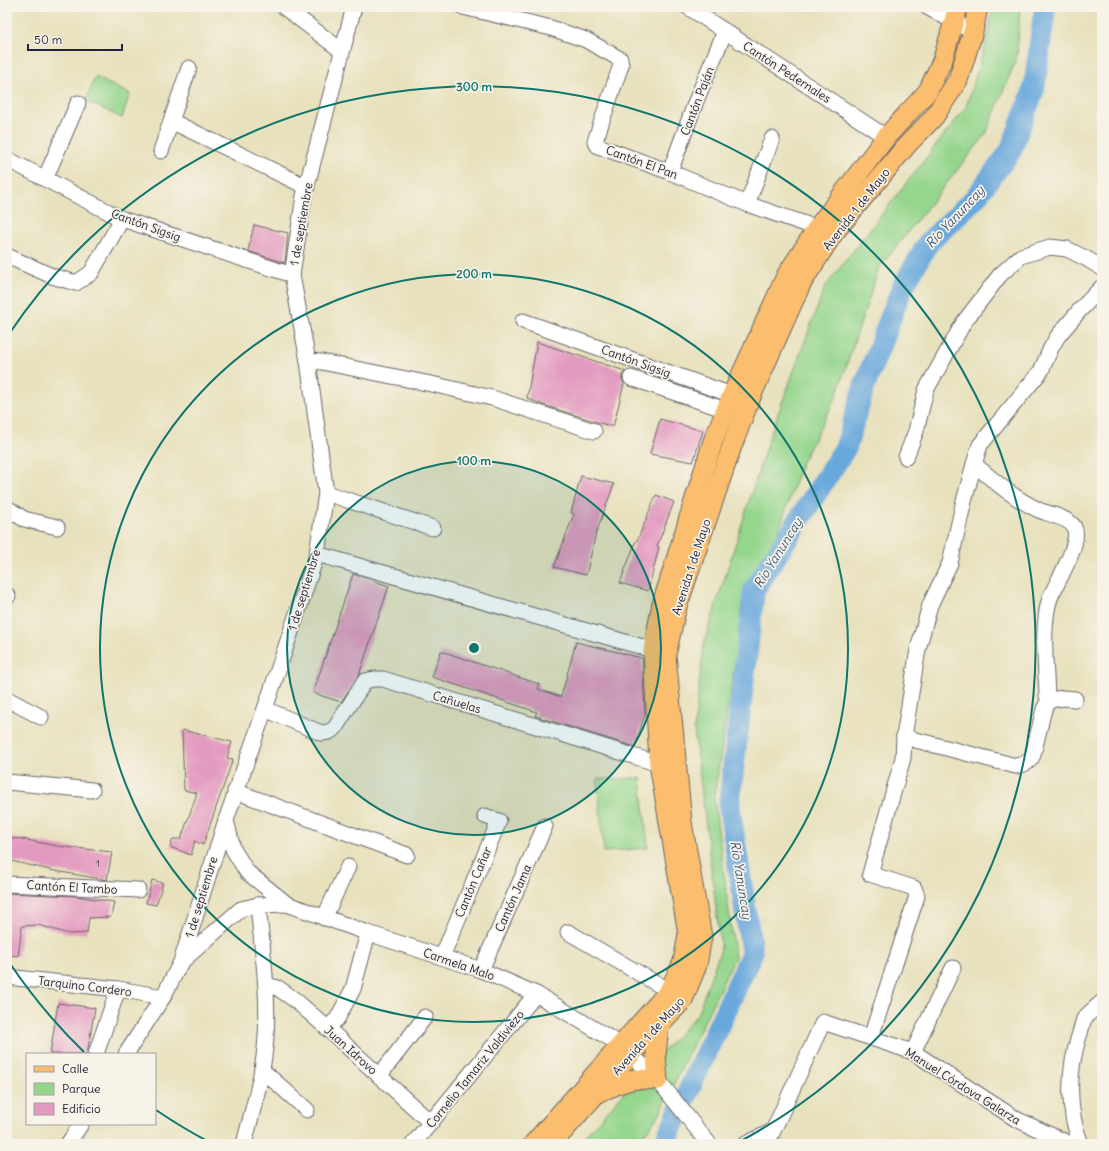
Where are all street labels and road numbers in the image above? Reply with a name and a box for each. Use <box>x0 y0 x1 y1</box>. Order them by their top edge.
street label: Cantón Pedernales <box>740 38 834 106</box>
street label: Cantón Paján <box>677 65 717 137</box>
street label: Cantón El Pan <box>604 142 680 182</box>
street label: Avenida 1 de Mayo <box>819 165 893 253</box>
street label: 1 de septiembre <box>286 181 316 267</box>
street label: Cantón Sigsig <box>109 205 183 245</box>
street label: Cantón Sigsig <box>599 341 673 381</box>
street label: Avenida 1 de Mayo <box>668 517 714 617</box>
street label: 1 de septiembre <box>285 548 323 632</box>
street label: Cañuelas <box>431 688 483 716</box>
street label: Cantón Cañar <box>451 844 495 920</box>
street label: 1 de septiembre <box>182 855 220 939</box>
street label: Cantón Jama <box>491 862 535 934</box>
street label: Cantón El Tambo <box>26 877 118 897</box>
street label: Carmela Malo <box>421 945 497 983</box>
street label: Tarquino Cordero <box>37 973 133 999</box>
street label: Avenida 1 de Mayo <box>609 994 687 1078</box>
street label: Cornelio Tamariz Valdiviezo <box>423 1007 527 1131</box>
street label: Juan Idrovo <box>322 1022 381 1078</box>
street label: Manuel Córdova Galarza <box>902 1044 1024 1128</box>

